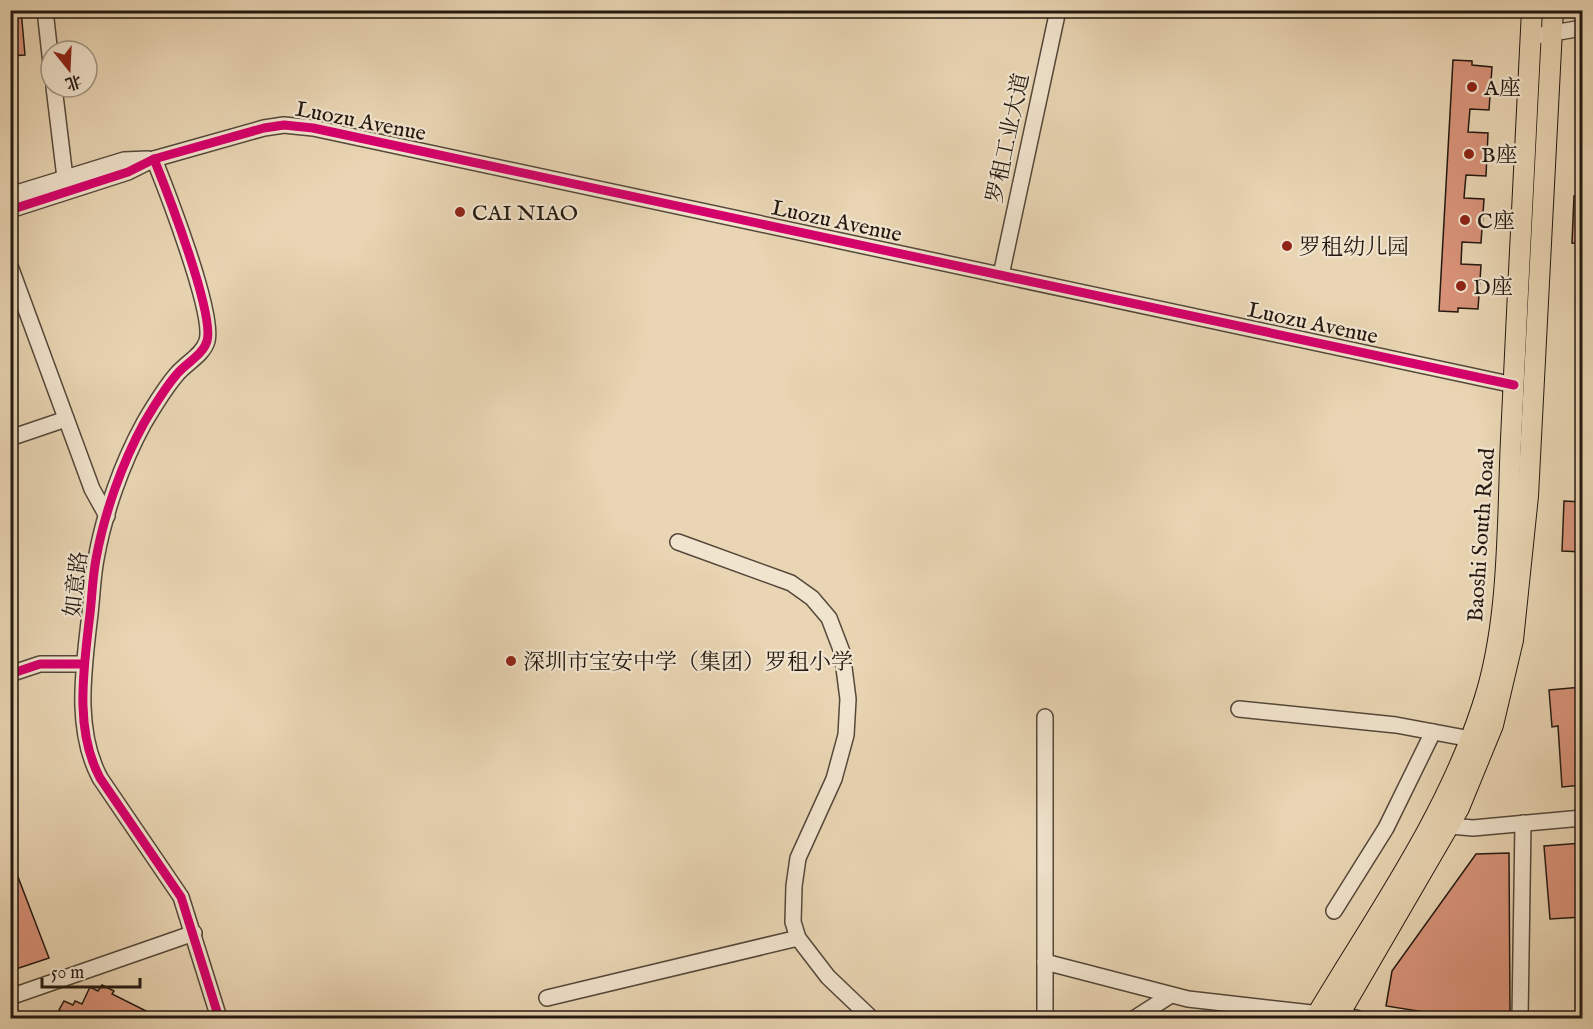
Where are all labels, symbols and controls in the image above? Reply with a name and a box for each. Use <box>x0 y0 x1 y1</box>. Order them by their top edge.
north arrow <box>39 39 99 99</box>
text: 北 <box>62 69 84 93</box>
street label: 罗租工业大道 <box>982 71 1036 206</box>
place label: A座 <box>1483 75 1521 103</box>
marker: A座 <box>1465 80 1479 94</box>
street label: Luozu Avenue <box>293 96 428 148</box>
place label: B座 <box>1481 142 1518 170</box>
marker: B座 <box>1462 147 1476 161</box>
street label: Luozu Avenue <box>769 194 904 249</box>
place label: CAI NIAO <box>472 200 578 228</box>
marker: CAI NIAO <box>453 205 467 219</box>
place label: C座 <box>1477 208 1515 236</box>
marker: C座 <box>1458 213 1472 227</box>
place label: 罗租幼儿园 <box>1299 234 1409 262</box>
marker: 罗租幼儿园 <box>1280 239 1294 253</box>
place label: D座 <box>1473 274 1513 302</box>
marker: D座 <box>1454 279 1468 293</box>
street label: Luozu Avenue <box>1245 296 1380 351</box>
street label: Baoshi South Road <box>1462 447 1502 623</box>
street label: 如意路 <box>59 550 95 619</box>
place label: 深圳市宝安中学（集团）罗租小学 <box>523 649 853 677</box>
marker: 深圳市宝安中学（集团）罗租小学 <box>504 654 518 668</box>
scale bar <box>42 951 140 989</box>
text: 50 m <box>51 962 84 985</box>

